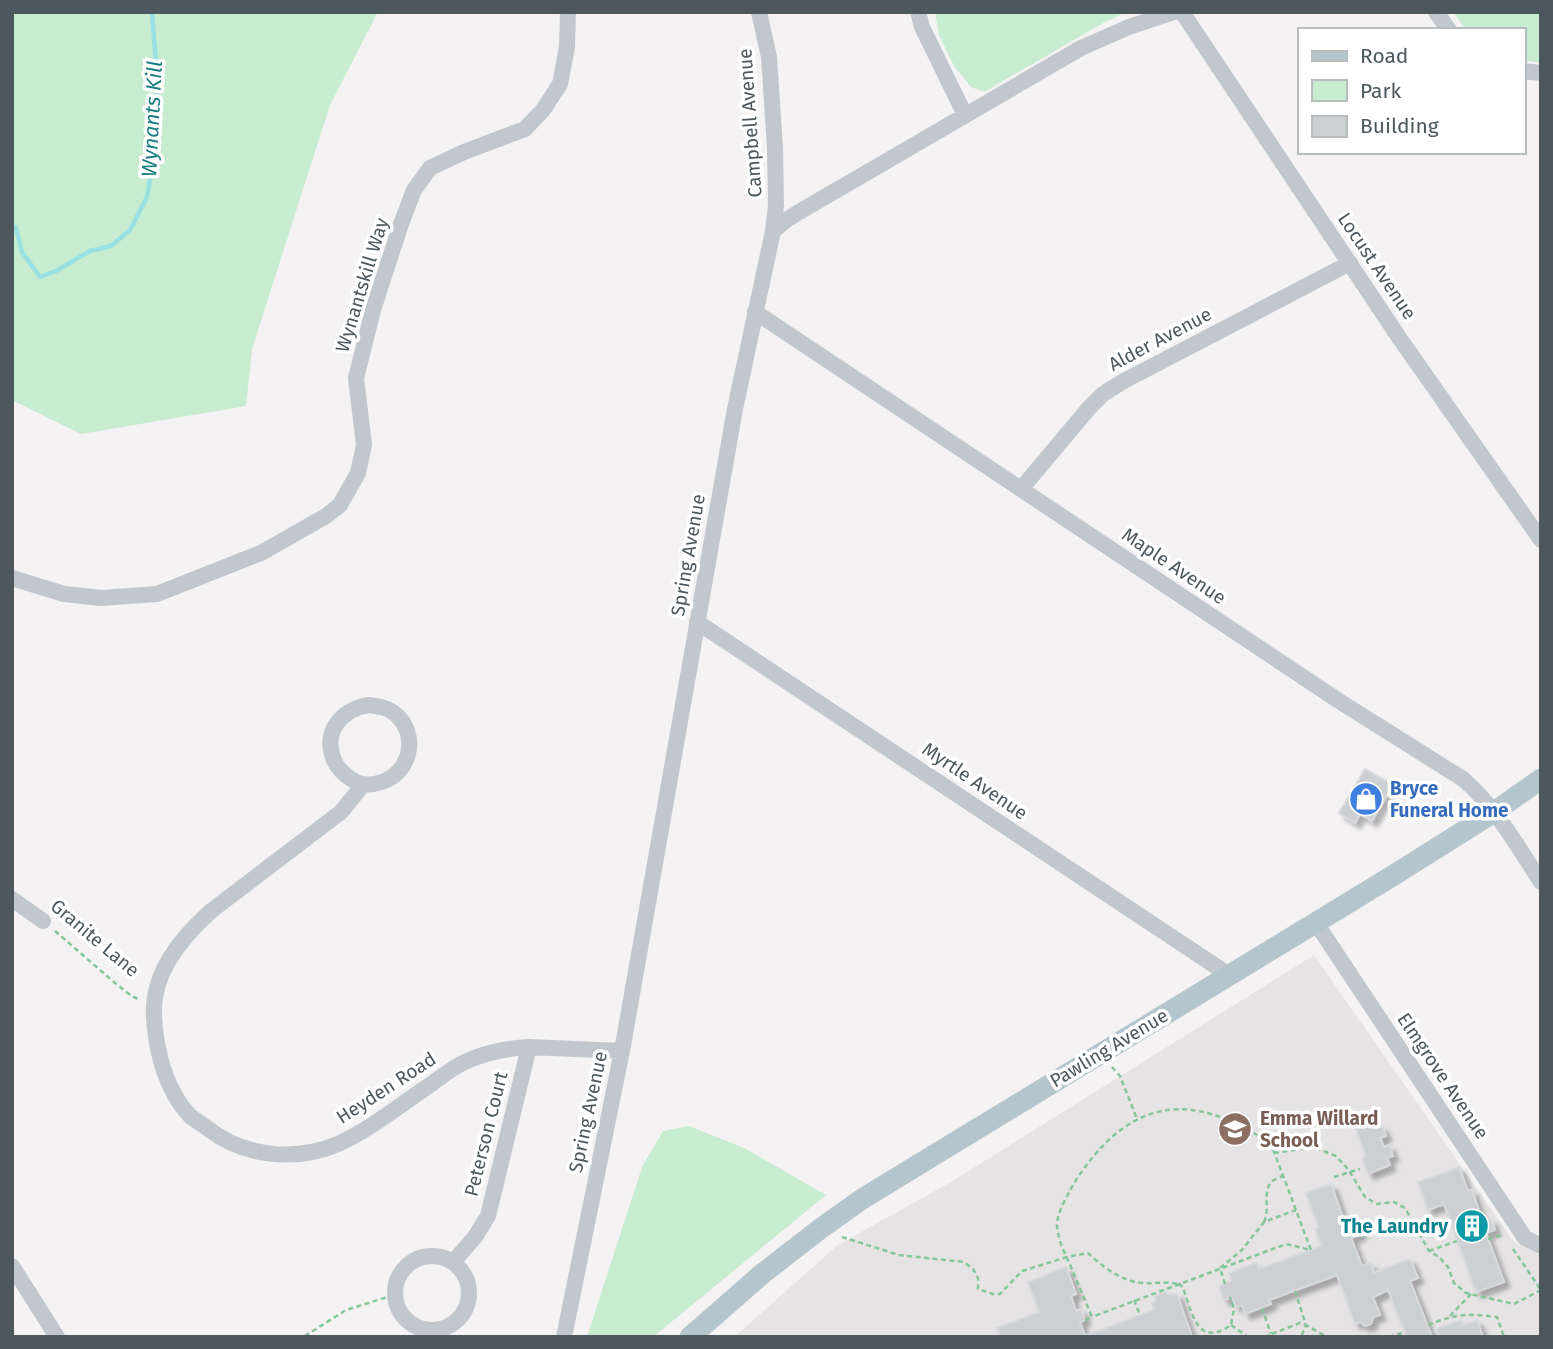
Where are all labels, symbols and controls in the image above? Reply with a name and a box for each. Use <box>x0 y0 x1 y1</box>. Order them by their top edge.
legend <box>1298 28 1525 154</box>
text: Road <box>1360 43 1408 69</box>
street label: Campbell Avenue <box>733 48 767 198</box>
water label: Wynants Kill <box>136 60 168 178</box>
text: Park <box>1360 78 1402 104</box>
text: Building <box>1360 113 1439 139</box>
street label: Locust Avenue <box>1333 208 1421 324</box>
street label: Wynantskill Way <box>331 214 394 355</box>
street label: Alder Avenue <box>1104 302 1216 376</box>
street label: Spring Avenue <box>666 492 710 618</box>
street label: Maple Avenue <box>1118 523 1230 609</box>
street label: Myrtle Avenue <box>918 737 1032 825</box>
place label: Bryce Funeral Home <box>1390 777 1509 822</box>
shop icon: Bryce Funeral Home <box>1347 780 1385 818</box>
street label: Granite Lane <box>46 894 144 982</box>
street label: Pawling Avenue <box>1046 1004 1172 1092</box>
street label: Elmgrove Avenue <box>1392 1009 1494 1143</box>
street label: Heyden Road <box>332 1047 440 1129</box>
street label: Spring Avenue <box>564 1049 612 1175</box>
street label: Peterson Court <box>459 1069 513 1199</box>
place label: Emma Willard School <box>1260 1107 1378 1152</box>
school or university icon: Emma Willard School <box>1216 1110 1254 1148</box>
building icon: The Laundry <box>1453 1207 1491 1245</box>
place label: The Laundry <box>1341 1215 1448 1238</box>

